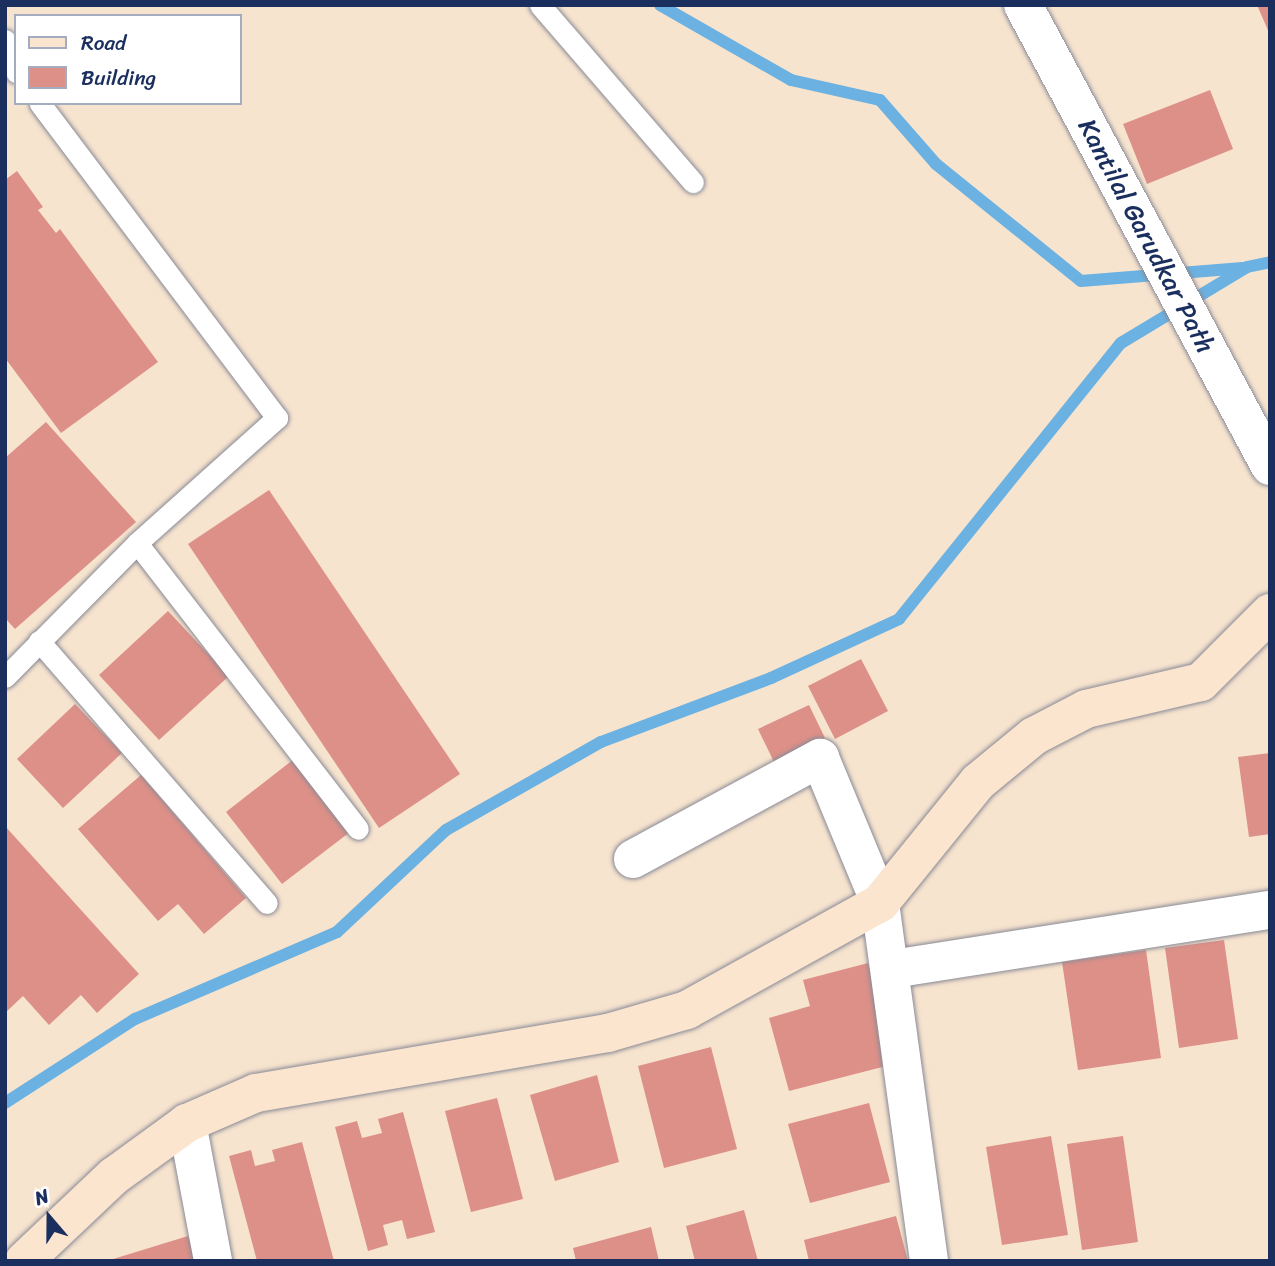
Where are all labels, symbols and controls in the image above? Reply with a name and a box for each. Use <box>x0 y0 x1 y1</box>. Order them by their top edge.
legend <box>14 14 242 105</box>
text: Road <box>81 24 126 62</box>
text: Building <box>81 59 156 97</box>
street label: Kantilal Garudkar Path <box>1071 113 1221 359</box>
text: N <box>30 1179 53 1215</box>
north arrow <box>14 1182 84 1252</box>

